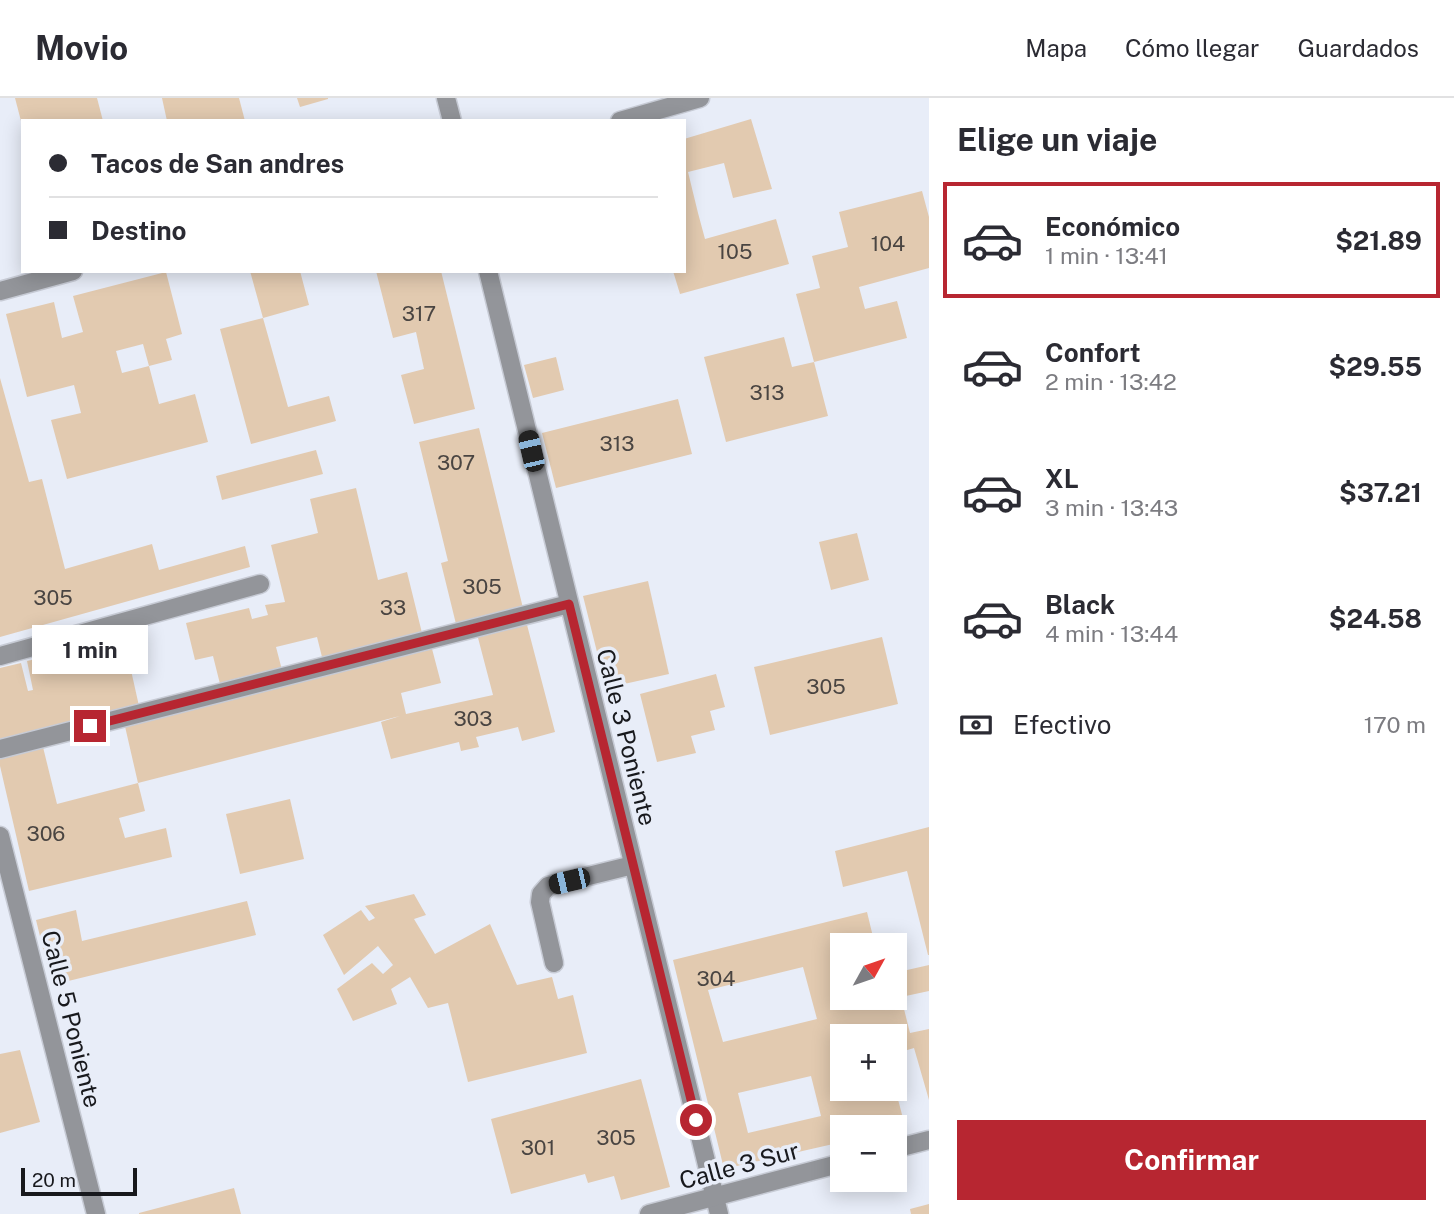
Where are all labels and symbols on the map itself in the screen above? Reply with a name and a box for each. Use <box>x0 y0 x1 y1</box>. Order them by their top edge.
house number: 104 <box>871 231 905 256</box>
house number: 105 <box>718 239 752 264</box>
house number: 317 <box>402 301 436 326</box>
house number: 313 <box>749 380 785 405</box>
car <box>517 428 546 474</box>
house number: 313 <box>599 431 635 456</box>
house number: 307 <box>437 450 475 475</box>
house number: 305 <box>462 574 502 599</box>
house number: 305 <box>33 585 73 610</box>
house number: 33 <box>380 595 406 620</box>
callout: 1 min <box>32 624 148 674</box>
street label: Calle 3 Poniente <box>591 646 663 828</box>
house number: 305 <box>806 674 846 699</box>
house number: 303 <box>453 706 493 731</box>
route end <box>74 710 106 742</box>
house number: 306 <box>27 821 65 846</box>
car <box>547 866 592 896</box>
street label: Calle 5 Poniente <box>36 927 108 1111</box>
north arrow <box>830 933 906 1010</box>
house number: 304 <box>696 966 736 991</box>
route start <box>680 1104 712 1136</box>
house number: 305 <box>596 1125 636 1150</box>
house number: 301 <box>521 1135 555 1160</box>
street label: Calle 3 Sur <box>676 1136 802 1194</box>
scale bar <box>21 1165 136 1197</box>

